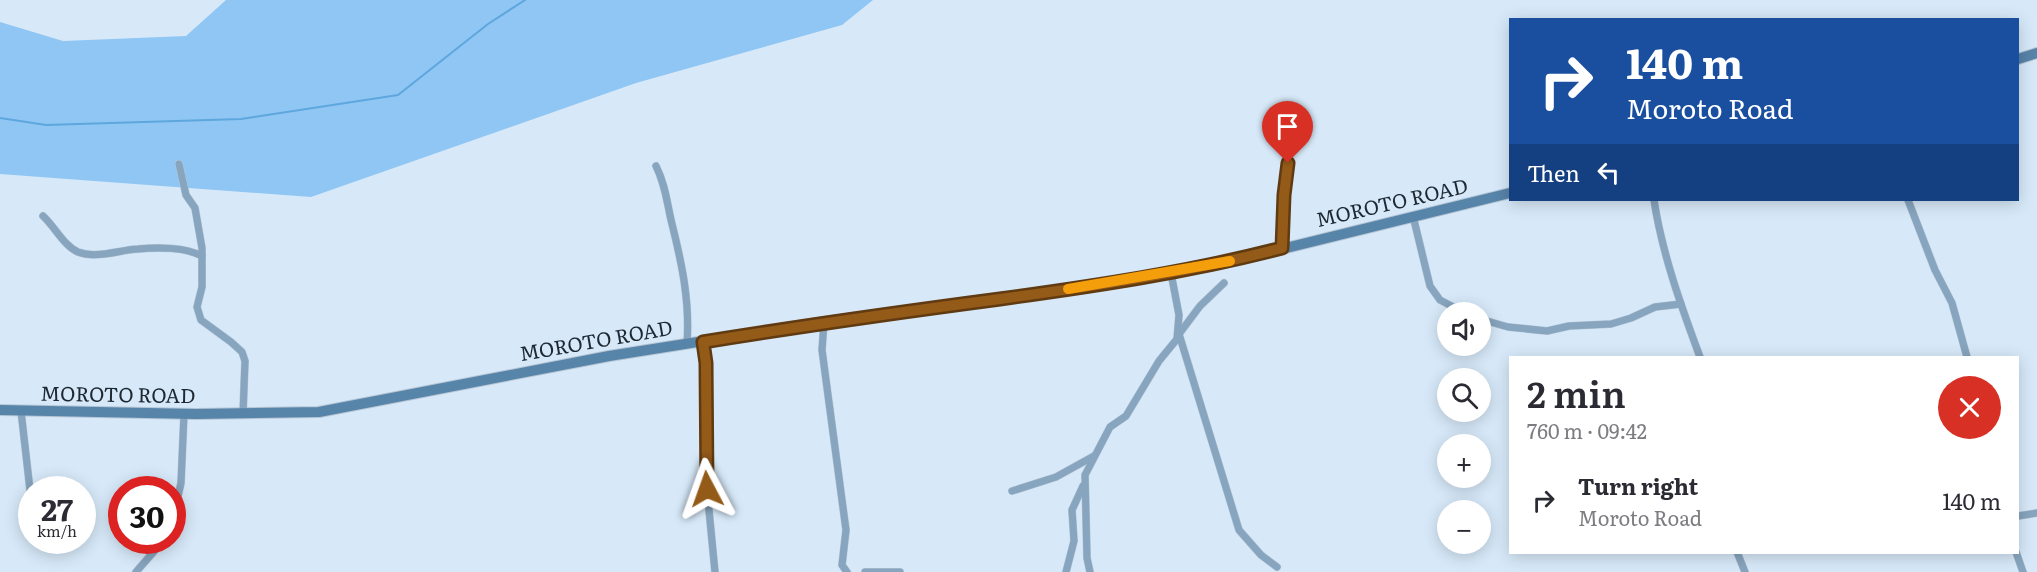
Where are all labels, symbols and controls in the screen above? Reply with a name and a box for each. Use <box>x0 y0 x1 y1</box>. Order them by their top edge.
text: 140 m <box>1626 30 1743 92</box>
icon: right <box>1527 42 1605 120</box>
text: Moroto Road <box>1626 87 1794 127</box>
pin <box>1262 101 1313 163</box>
icon: arrive <box>1271 110 1304 143</box>
text: Then <box>1527 156 1580 189</box>
icon: left <box>1592 156 1625 189</box>
street label: MOROTO ROAD <box>1313 169 1470 233</box>
map controls <box>1437 302 1491 554</box>
button: sound <box>1437 302 1491 356</box>
street label: MOROTO ROAD <box>517 311 675 367</box>
text: 2 min <box>1527 366 1626 419</box>
button: search <box>1437 368 1491 422</box>
button: close <box>1938 376 2001 439</box>
street label: MOROTO ROAD <box>40 377 196 409</box>
text: 760 m · 09:42 <box>1527 415 1647 445</box>
button: + <box>1437 434 1491 488</box>
position arrow <box>675 457 739 521</box>
text: Turn right <box>1578 469 1698 502</box>
speed limit sign: 30 <box>108 476 186 554</box>
icon: right <box>1527 484 1560 517</box>
text: 140 m <box>1942 484 2001 517</box>
text: 27 <box>41 486 73 530</box>
button: − <box>1437 500 1491 554</box>
text: Moroto Road <box>1578 502 1702 532</box>
text: km/h <box>37 519 77 542</box>

